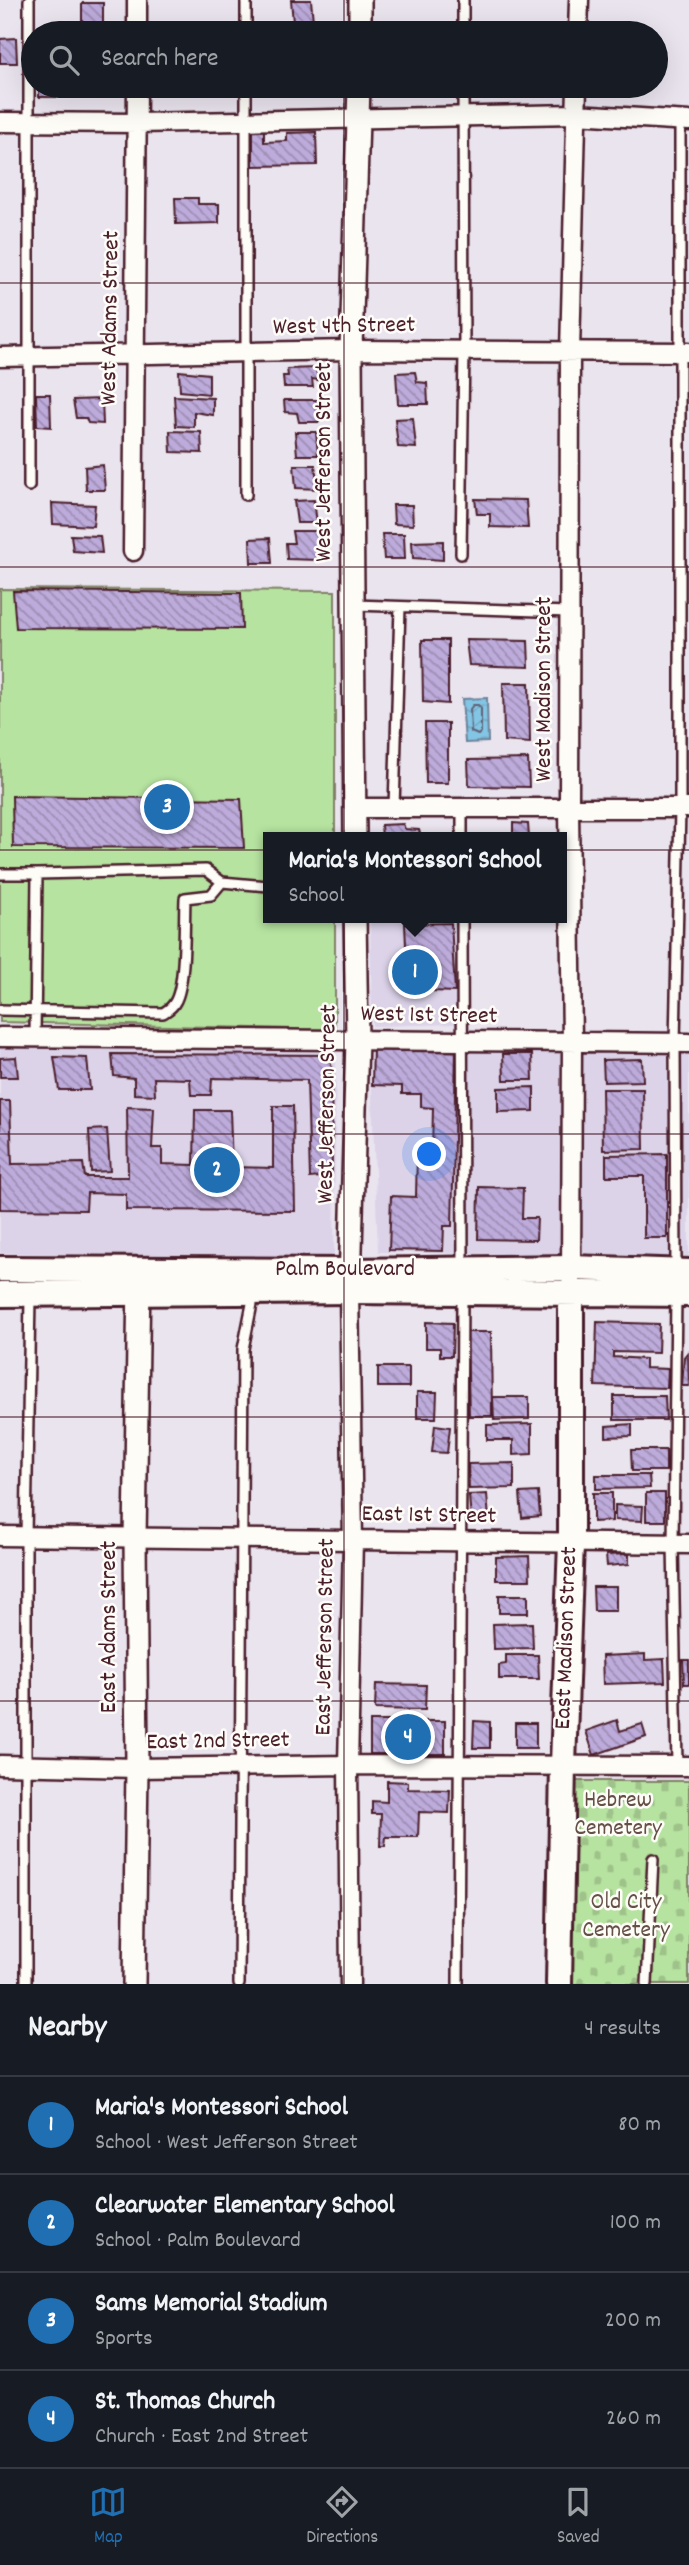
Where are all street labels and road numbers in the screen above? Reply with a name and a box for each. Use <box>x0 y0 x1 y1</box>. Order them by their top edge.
street label: West Adams Street <box>92 230 130 406</box>
street label: West 4th Street <box>273 309 416 345</box>
street label: West Jefferson Street <box>308 362 342 562</box>
street label: West Madison Street <box>528 596 562 782</box>
street label: West 1st Street <box>360 998 498 1034</box>
street label: West Jefferson Street <box>309 1004 347 1204</box>
street label: Palm Boulevard <box>275 1253 415 1287</box>
street label: East 1st Street <box>361 1498 497 1534</box>
street label: East Jefferson Street <box>307 1538 345 1736</box>
street label: East Adams Street <box>93 1541 127 1713</box>
street label: East Madison Street <box>547 1546 587 1730</box>
street label: East 2nd Street <box>146 1724 290 1760</box>

